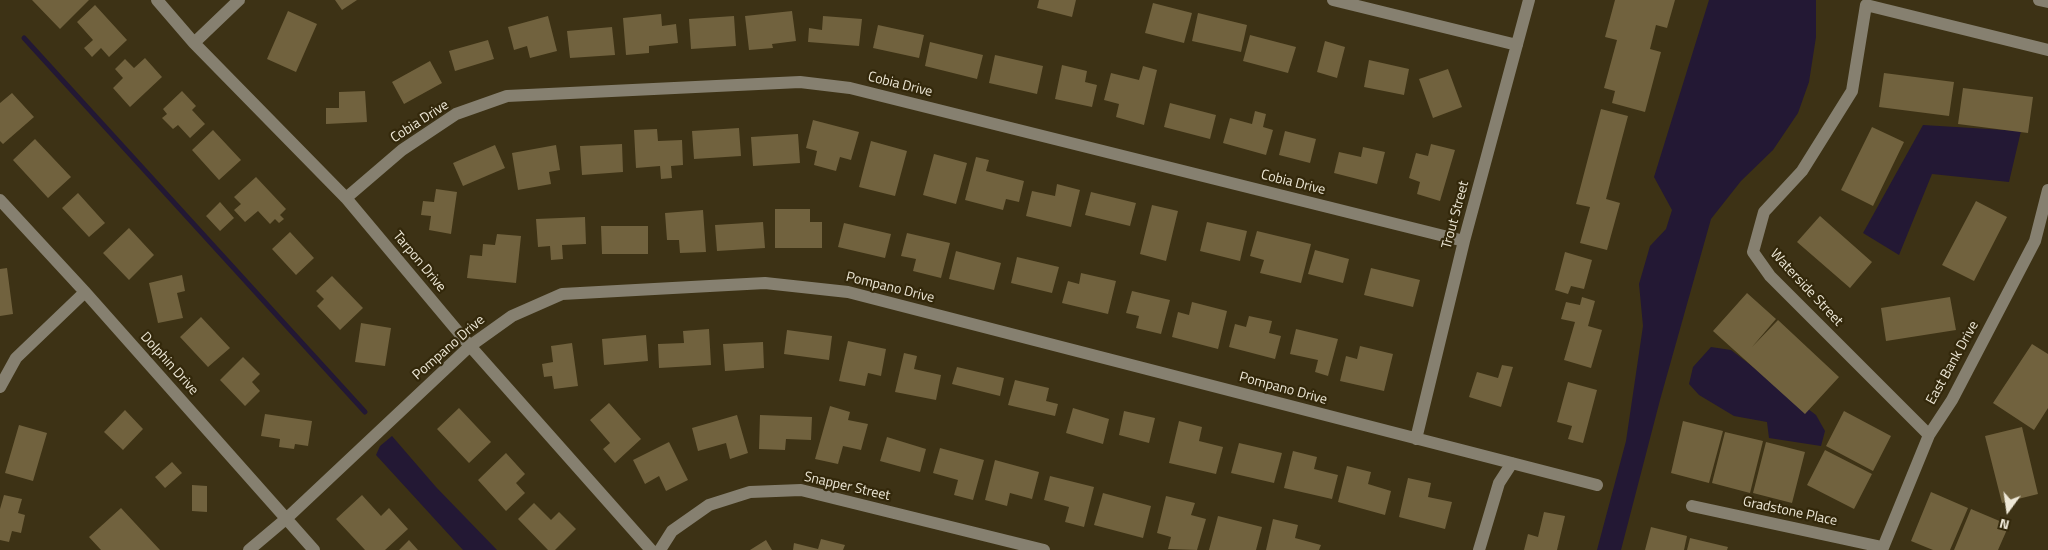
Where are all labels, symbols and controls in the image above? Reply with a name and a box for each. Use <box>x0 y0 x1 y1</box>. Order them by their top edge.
street label: Cobia Drive <box>866 69 934 101</box>
street label: Cobia Drive <box>388 97 452 147</box>
street label: Cobia Drive <box>1259 167 1327 199</box>
street label: Trout Street <box>1439 179 1473 251</box>
street label: Tarpon Drive <box>389 228 449 296</box>
street label: Waterside Street <box>1766 246 1846 330</box>
street label: Pompano Drive <box>844 269 936 307</box>
street label: Pompano Drive <box>409 312 489 384</box>
street label: East Bank Drive <box>1923 318 1983 408</box>
street label: Dolphin Drive <box>136 329 202 399</box>
street label: Pompano Drive <box>1237 369 1329 409</box>
street label: Snapper Street <box>802 469 892 505</box>
north arrow <box>1983 485 2033 535</box>
street label: Gradstone Place <box>1741 494 1839 530</box>
text: N <box>1997 514 2012 536</box>

